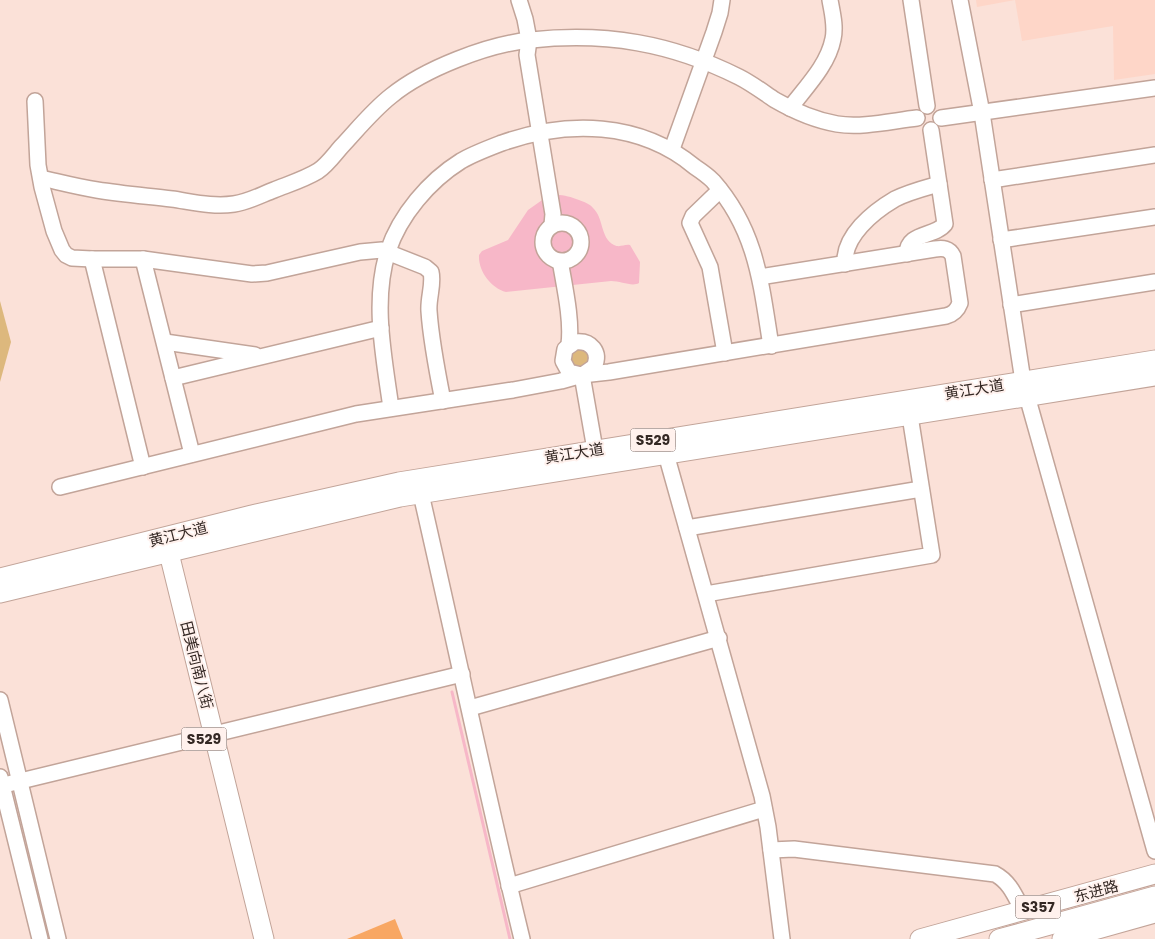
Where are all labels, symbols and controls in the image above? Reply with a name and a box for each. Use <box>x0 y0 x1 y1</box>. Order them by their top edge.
street label: 黄江大道 <box>943 374 1005 404</box>
road number: S529 <box>630 428 676 452</box>
street label: 黄江大道 <box>543 438 605 468</box>
street label: 黄江大道 <box>146 517 210 551</box>
street label: 田美向南八街 <box>176 619 218 711</box>
road number: S529 <box>182 728 226 751</box>
street label: 东进路 <box>1072 875 1120 907</box>
road number: S357 <box>1016 896 1060 919</box>

